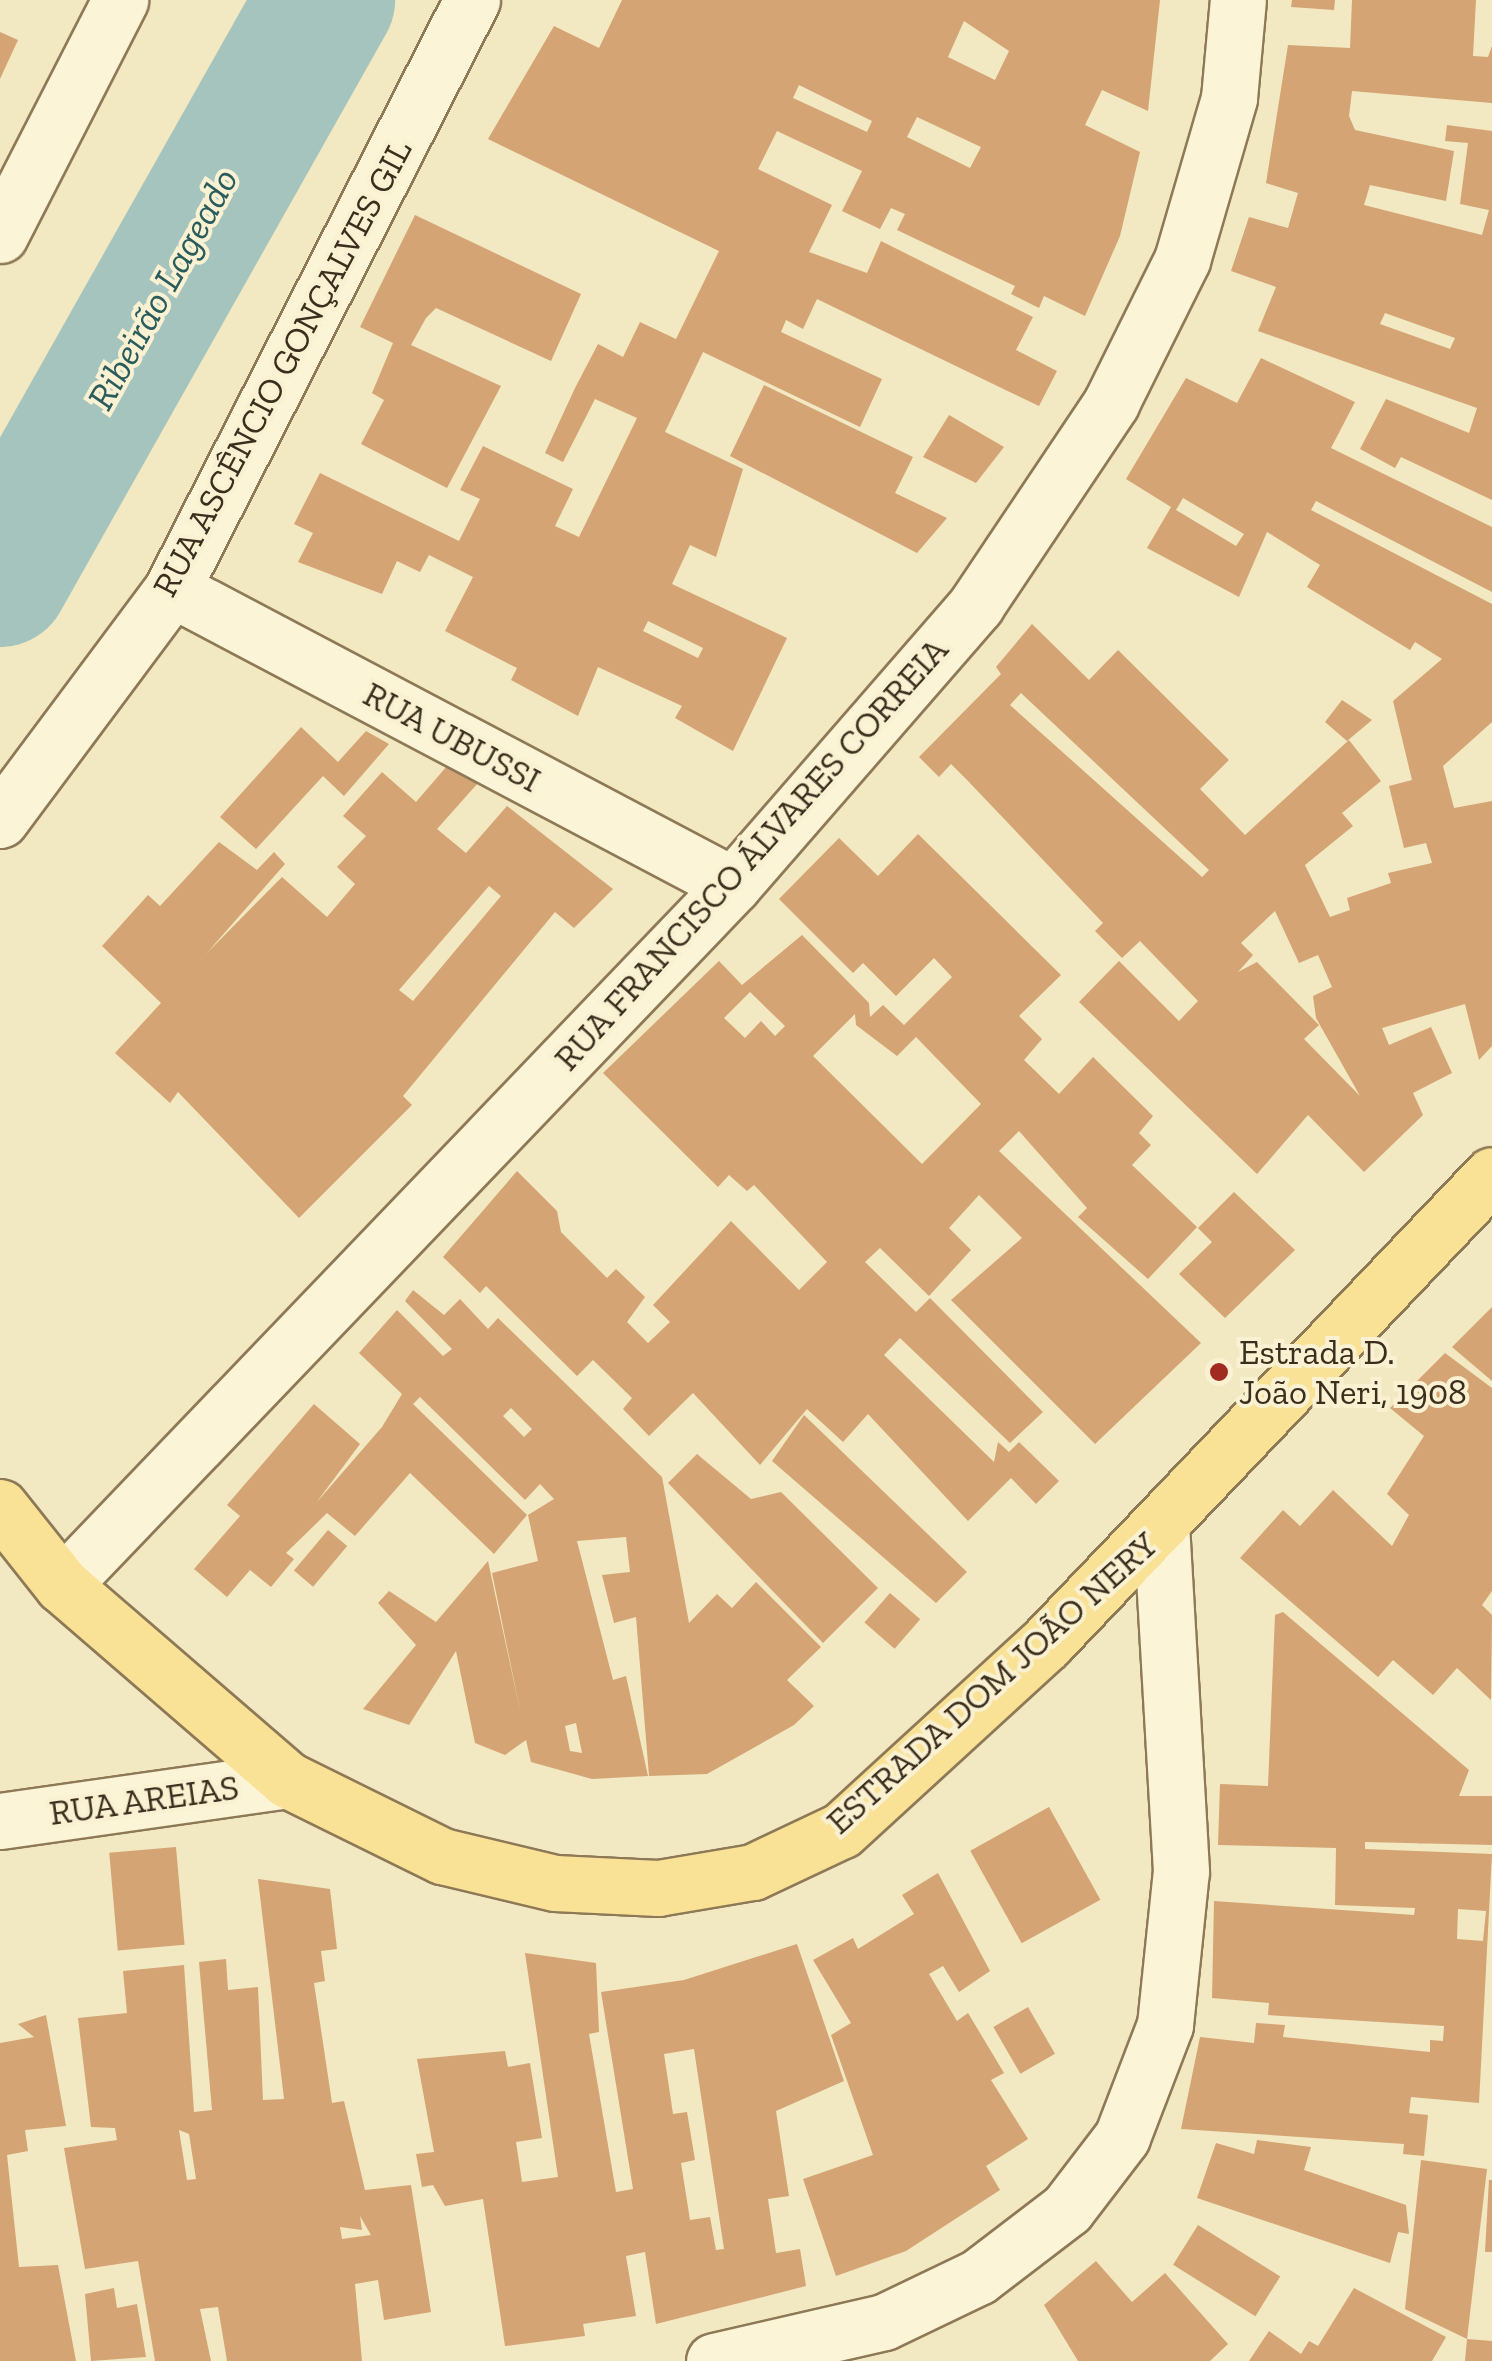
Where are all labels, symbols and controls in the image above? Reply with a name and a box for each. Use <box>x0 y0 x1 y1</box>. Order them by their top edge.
street label: RUA ASCÊNCIO GONÇALVES GIL <box>143 132 421 604</box>
water label: Ribeirão Lageado <box>78 160 248 418</box>
street label: RUA FRANCISCO ÁLVARES CORREIA <box>545 628 957 1080</box>
street label: RUA UBUSSI <box>356 673 548 801</box>
place label: Estrada D. João Neri, 1908 <box>1239 1331 1467 1413</box>
marker: Estrada D. João Neri, 1908 <box>1208 1361 1230 1383</box>
street label: ESTRADA DOM JOÃO NERY <box>817 1523 1167 1843</box>
street label: RUA AREIAS <box>46 1766 242 1834</box>

